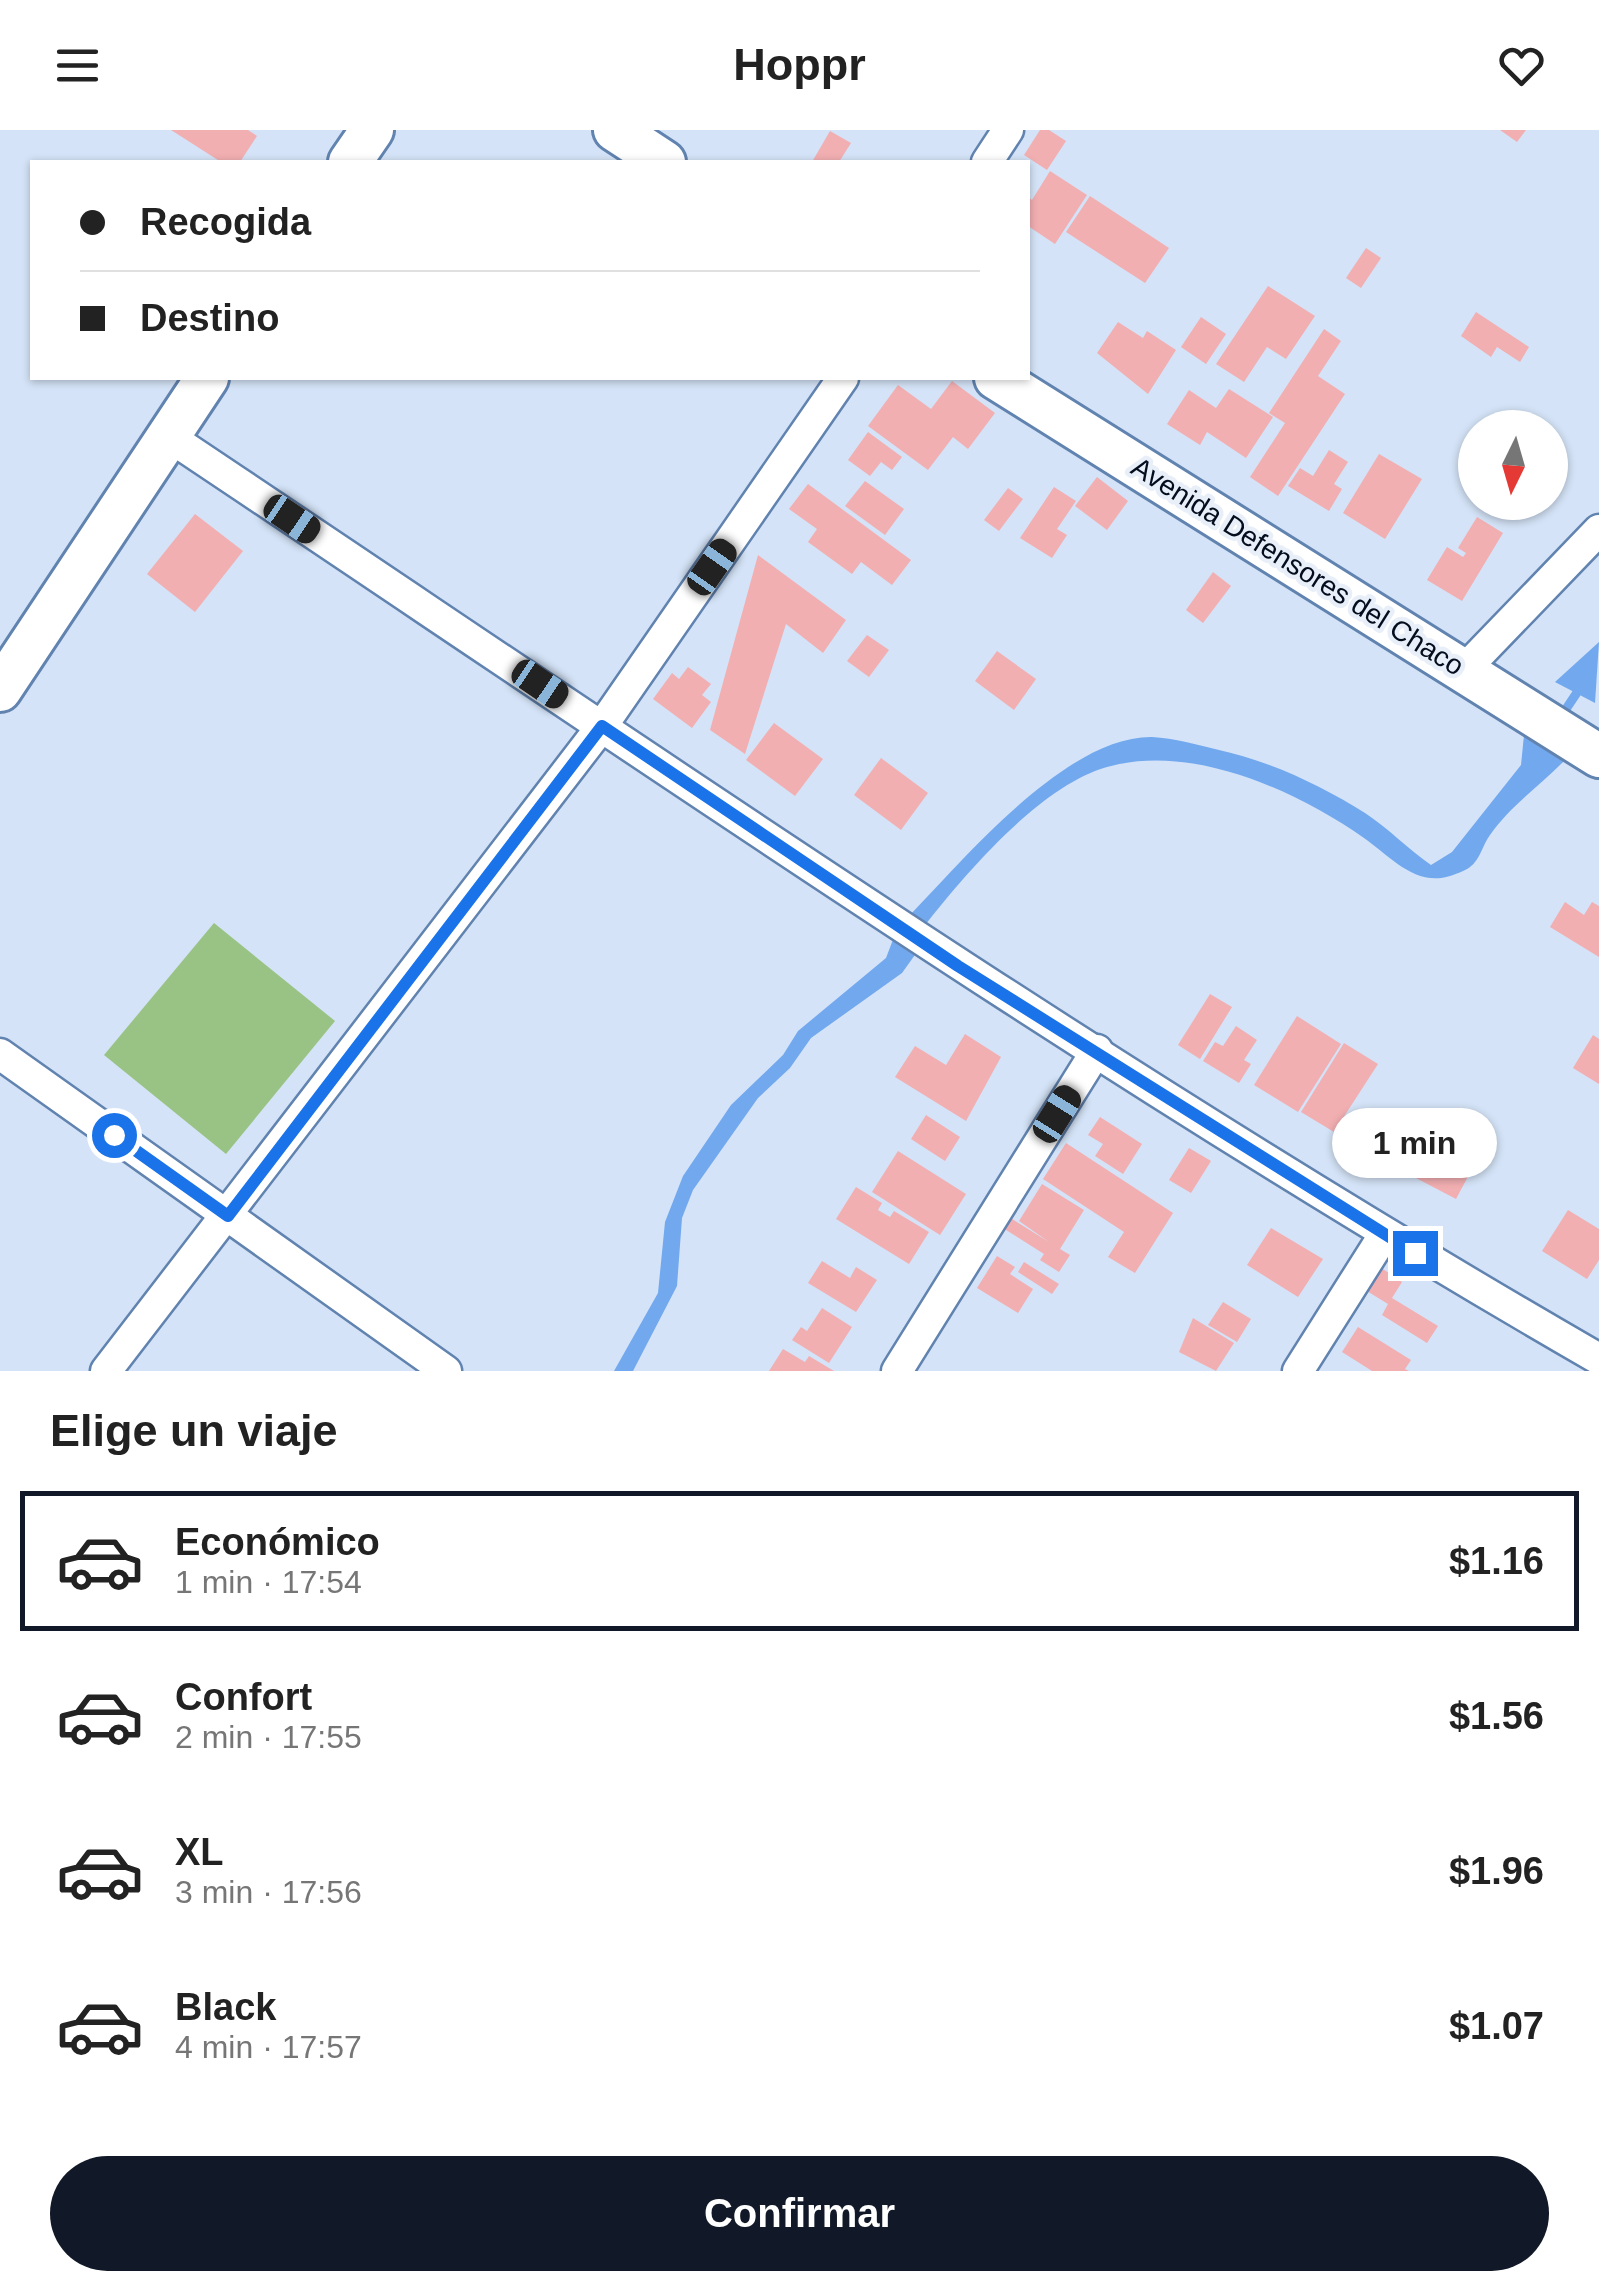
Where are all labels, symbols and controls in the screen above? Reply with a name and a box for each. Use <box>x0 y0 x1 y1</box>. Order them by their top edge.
icon: menu <box>50 38 105 93</box>
icon: heart <box>1494 38 1549 93</box>
text: Hoppr <box>733 39 866 90</box>
text: Recogida <box>140 201 311 243</box>
text: Destino <box>140 297 279 339</box>
north arrow <box>1458 410 1568 520</box>
map controls <box>1458 410 1568 520</box>
street label: Avenida Defensores del Chaco <box>1126 451 1469 682</box>
car <box>259 490 325 548</box>
car <box>683 534 741 600</box>
car <box>507 655 573 713</box>
car <box>1028 1081 1086 1147</box>
callout: 1 min <box>1332 1108 1498 1178</box>
route start <box>92 1113 137 1158</box>
text: 1 min <box>1373 1125 1456 1161</box>
route end <box>1393 1231 1438 1276</box>
text: Elige un viaje <box>50 1405 338 1456</box>
icon: car <box>55 1516 145 1606</box>
text: Económico <box>175 1521 380 1563</box>
text: $1.16 <box>1449 1540 1544 1582</box>
text: 1 min · 17:54 <box>175 1564 362 1600</box>
icon: car <box>55 1671 145 1761</box>
text: Confort <box>175 1676 312 1718</box>
text: $1.56 <box>1449 1695 1544 1737</box>
text: 2 min · 17:55 <box>175 1719 362 1755</box>
icon: car <box>55 1826 145 1916</box>
text: XL <box>175 1831 224 1873</box>
text: $1.96 <box>1449 1850 1544 1892</box>
text: 3 min · 17:56 <box>175 1874 362 1910</box>
icon: car <box>55 1981 145 2071</box>
text: Black <box>175 1986 276 2028</box>
text: $1.07 <box>1449 2005 1544 2047</box>
text: 4 min · 17:57 <box>175 2029 362 2065</box>
button: Confirmar <box>50 2156 1549 2271</box>

